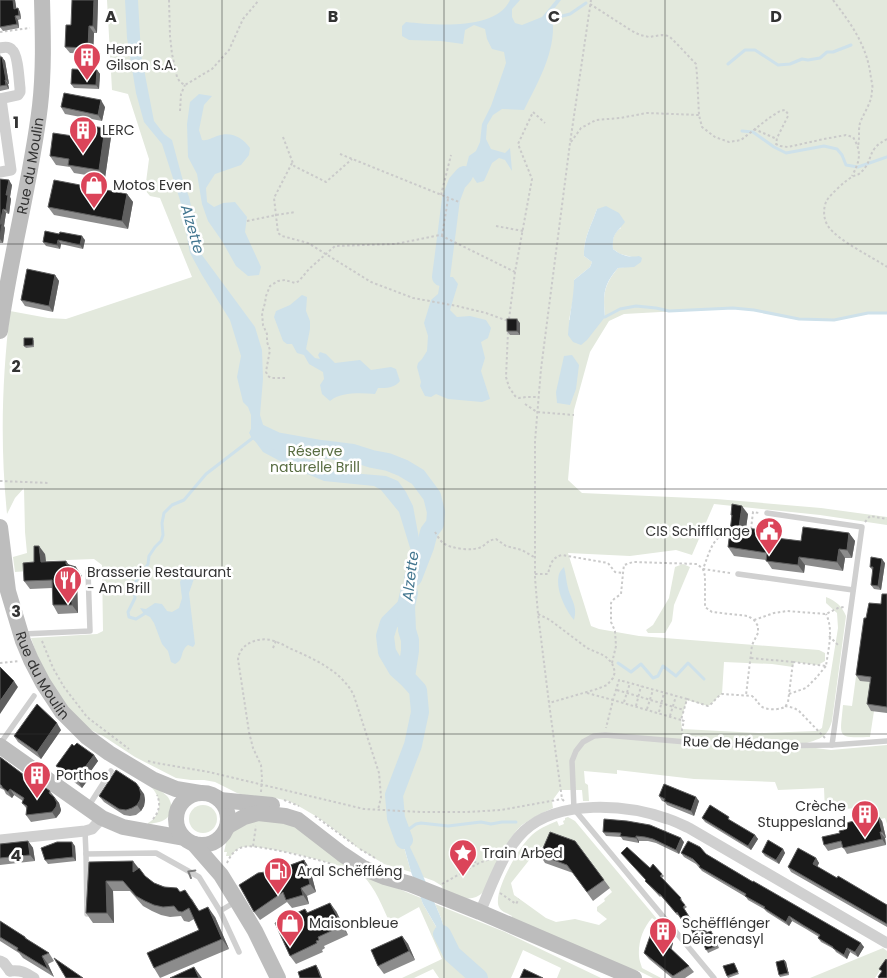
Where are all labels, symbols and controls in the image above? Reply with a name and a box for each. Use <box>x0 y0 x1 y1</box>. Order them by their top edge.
text: A <box>105 5 117 28</box>
text: B <box>328 5 338 28</box>
text: C <box>548 5 560 28</box>
text: D <box>770 5 782 28</box>
place label: Henri Gilson S.A. <box>106 39 176 75</box>
building icon: Henri Gilson S.A. <box>72 42 102 81</box>
text: 1 <box>13 111 19 134</box>
building icon: LERC <box>68 115 98 154</box>
street label: Rue du Moulin <box>12 116 48 216</box>
place label: LERC <box>102 120 135 140</box>
shop icon: Motos Even <box>79 170 109 209</box>
place label: Motos Even <box>113 175 192 195</box>
water label: Alzette <box>176 201 210 256</box>
text: 2 <box>11 355 21 378</box>
park label: Réserve naturelle Brill <box>270 441 360 477</box>
public building icon: CIS Schifflange <box>754 516 784 555</box>
place label: CIS Schifflange <box>645 521 750 541</box>
water label: Alzette <box>396 550 423 603</box>
place label: Brasserie Restaurant - Am Brill <box>87 562 231 598</box>
restaurant icon: Brasserie Restaurant - Am Brill <box>53 565 83 604</box>
text: 3 <box>11 600 21 623</box>
street label: Rue du Moulin <box>11 629 74 724</box>
street label: Rue de Hédange <box>683 731 800 755</box>
building icon: Porthos <box>22 760 52 799</box>
place label: Porthos <box>56 765 109 785</box>
place label: Crèche Stuppesland <box>757 796 846 832</box>
building icon: Crèche Stuppesland <box>850 799 880 838</box>
place icon: Train Arbed <box>448 838 478 877</box>
place label: Train Arbed <box>482 843 563 863</box>
text: 4 <box>11 844 22 867</box>
fuel station icon: Aral Schëffléng <box>263 856 293 895</box>
place label: Aral Schëffléng <box>297 861 402 881</box>
one-way arrow <box>188 869 197 879</box>
shop icon: Maisonbleue <box>275 908 305 947</box>
place label: Maisonbleue <box>309 913 399 933</box>
place label: Schëfflénger Déierenasyl <box>682 913 770 949</box>
building icon: Schëfflénger Déierenasyl <box>648 916 678 955</box>

